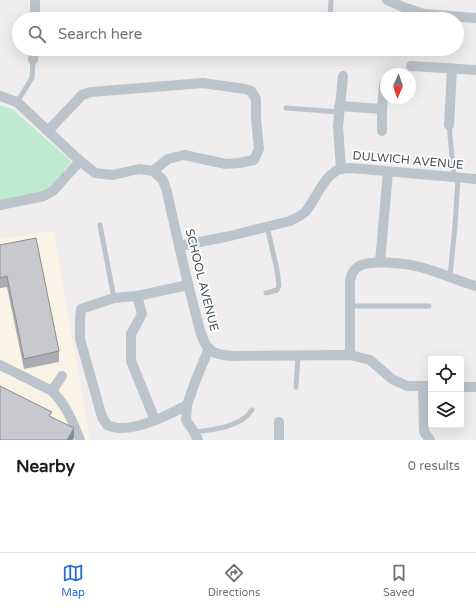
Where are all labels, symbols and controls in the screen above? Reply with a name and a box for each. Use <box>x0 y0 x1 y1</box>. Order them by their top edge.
search box <box>12 12 464 56</box>
icon: search <box>26 23 48 45</box>
text: Search here <box>58 25 142 43</box>
north arrow <box>380 68 416 104</box>
street label: DULWICH AVENUE <box>352 148 464 172</box>
street label: SCHOOL AVENUE <box>182 227 222 333</box>
map controls <box>428 356 464 428</box>
button: locate <box>428 356 464 392</box>
button: layers <box>428 392 464 428</box>
text: Nearby <box>16 456 75 477</box>
text: 0 results <box>408 458 460 474</box>
tab: Map <box>61 562 85 599</box>
tab: Directions <box>208 562 260 599</box>
tab: Saved <box>383 562 415 599</box>

